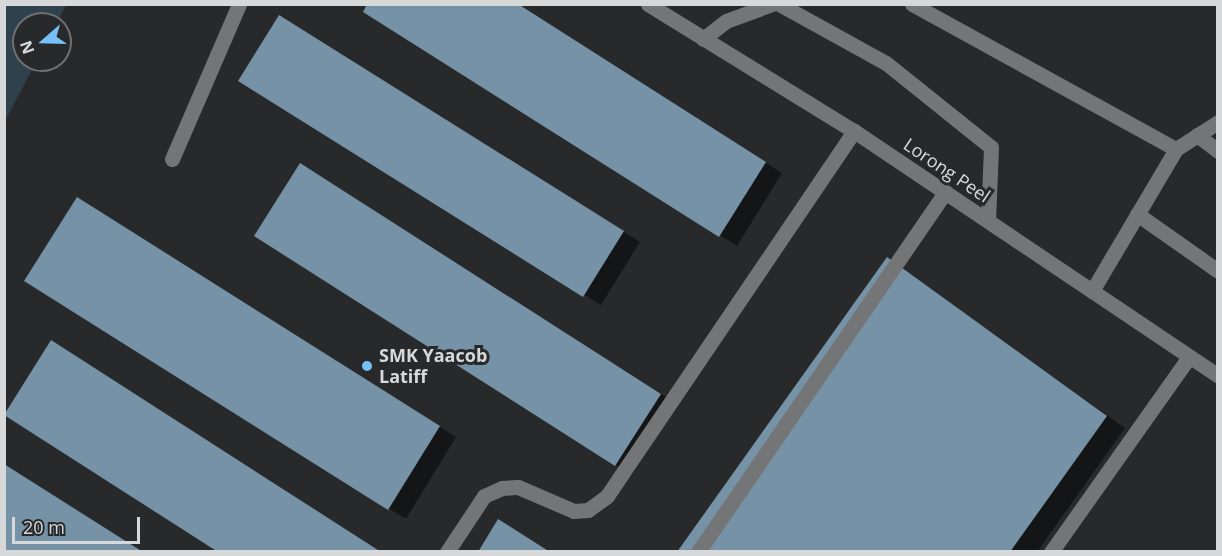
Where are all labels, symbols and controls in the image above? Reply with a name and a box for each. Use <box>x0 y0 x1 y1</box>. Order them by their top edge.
north arrow <box>12 12 72 72</box>
text: N <box>14 38 40 57</box>
street label: Lorong Peel <box>900 133 994 207</box>
place label: SMK Yaacob Latiff <box>379 345 487 388</box>
marker: SMK Yaacob Latiff <box>360 359 374 373</box>
scale bar <box>15 505 142 543</box>
text: 20 m <box>23 515 65 539</box>

